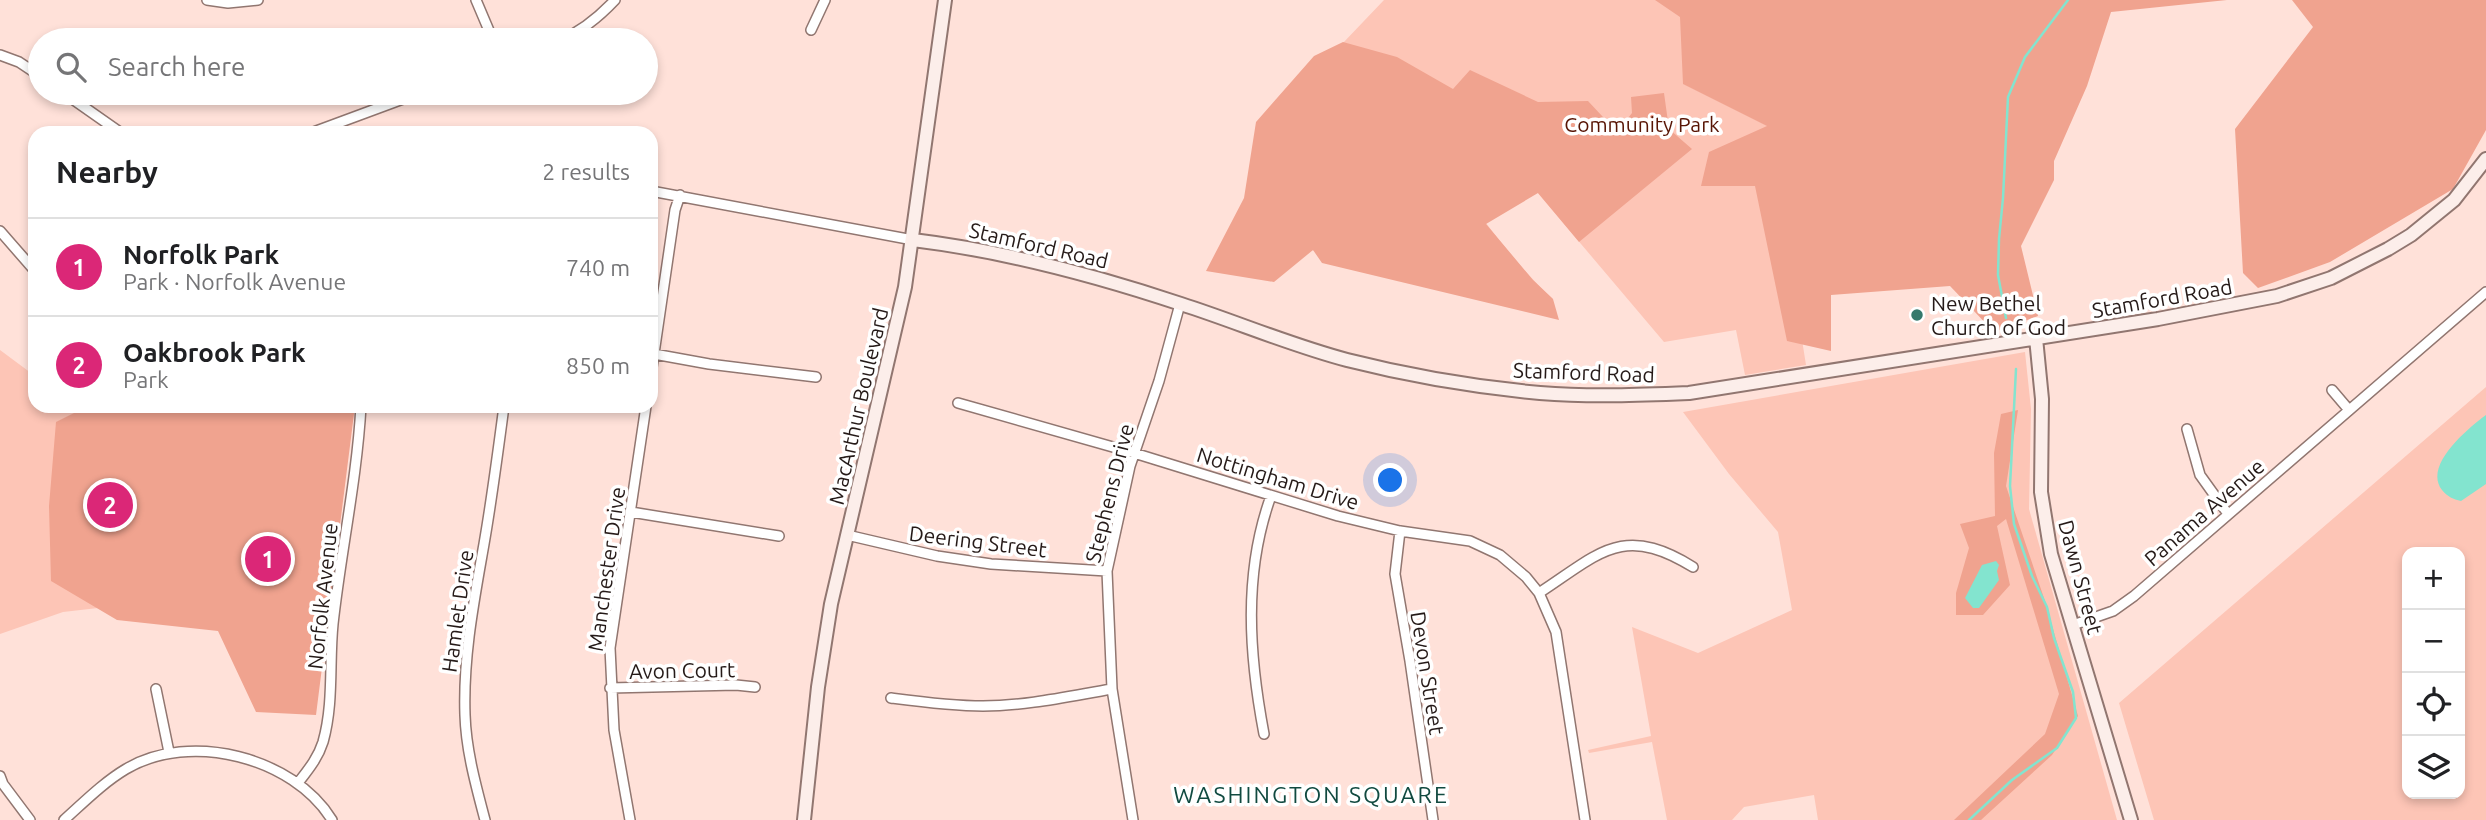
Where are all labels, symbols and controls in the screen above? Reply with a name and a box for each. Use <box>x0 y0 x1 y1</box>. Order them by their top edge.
search box <box>28 28 658 105</box>
icon: search <box>52 48 90 86</box>
text: Search here <box>108 52 245 81</box>
park label: Community Park <box>1564 112 1720 136</box>
text: Nearby <box>56 155 158 189</box>
text: 2 results <box>542 159 630 184</box>
street label: Stamford Road <box>967 217 1111 273</box>
text: Norfolk Park <box>123 240 279 269</box>
text: 1 <box>73 255 85 280</box>
text: 740 m <box>566 255 630 280</box>
text: Park · Norfolk Avenue <box>123 269 346 294</box>
street label: Stamford Road <box>2090 274 2234 322</box>
place label: New Bethel Church of God <box>1931 291 2066 339</box>
street label: MacArthur Boulevard <box>824 305 892 507</box>
marker: New Bethel Church of God <box>1909 307 1925 323</box>
text: Oakbrook Park <box>123 338 306 367</box>
text: 2 <box>73 353 85 378</box>
text: 850 m <box>566 353 630 378</box>
street label: Stamford Road <box>1513 358 1655 386</box>
text: Park <box>123 367 169 392</box>
street label: Stephens Drive <box>1080 421 1138 565</box>
street label: Nottingham Drive <box>1194 442 1362 514</box>
street label: Panama Avenue <box>2139 454 2269 570</box>
your location <box>1373 463 1407 497</box>
pin: 2 <box>87 479 133 531</box>
street label: Manchester Drive <box>583 485 629 653</box>
street label: Dawn Street <box>2054 517 2108 637</box>
street label: Deering Street <box>908 521 1048 561</box>
street label: Norfolk Avenue <box>302 522 342 670</box>
pin: 1 <box>245 533 291 585</box>
map controls <box>2402 547 2465 799</box>
button: + <box>2402 547 2465 610</box>
street label: Hamlet Drive <box>437 548 477 674</box>
street label: Devon Street <box>1406 610 1450 736</box>
button: − <box>2402 610 2465 673</box>
street label: Avon Court <box>629 657 735 683</box>
button: locate <box>2402 673 2465 736</box>
button: layers <box>2402 736 2465 799</box>
district label: WASHINGTON SQUARE <box>1173 782 1449 807</box>

